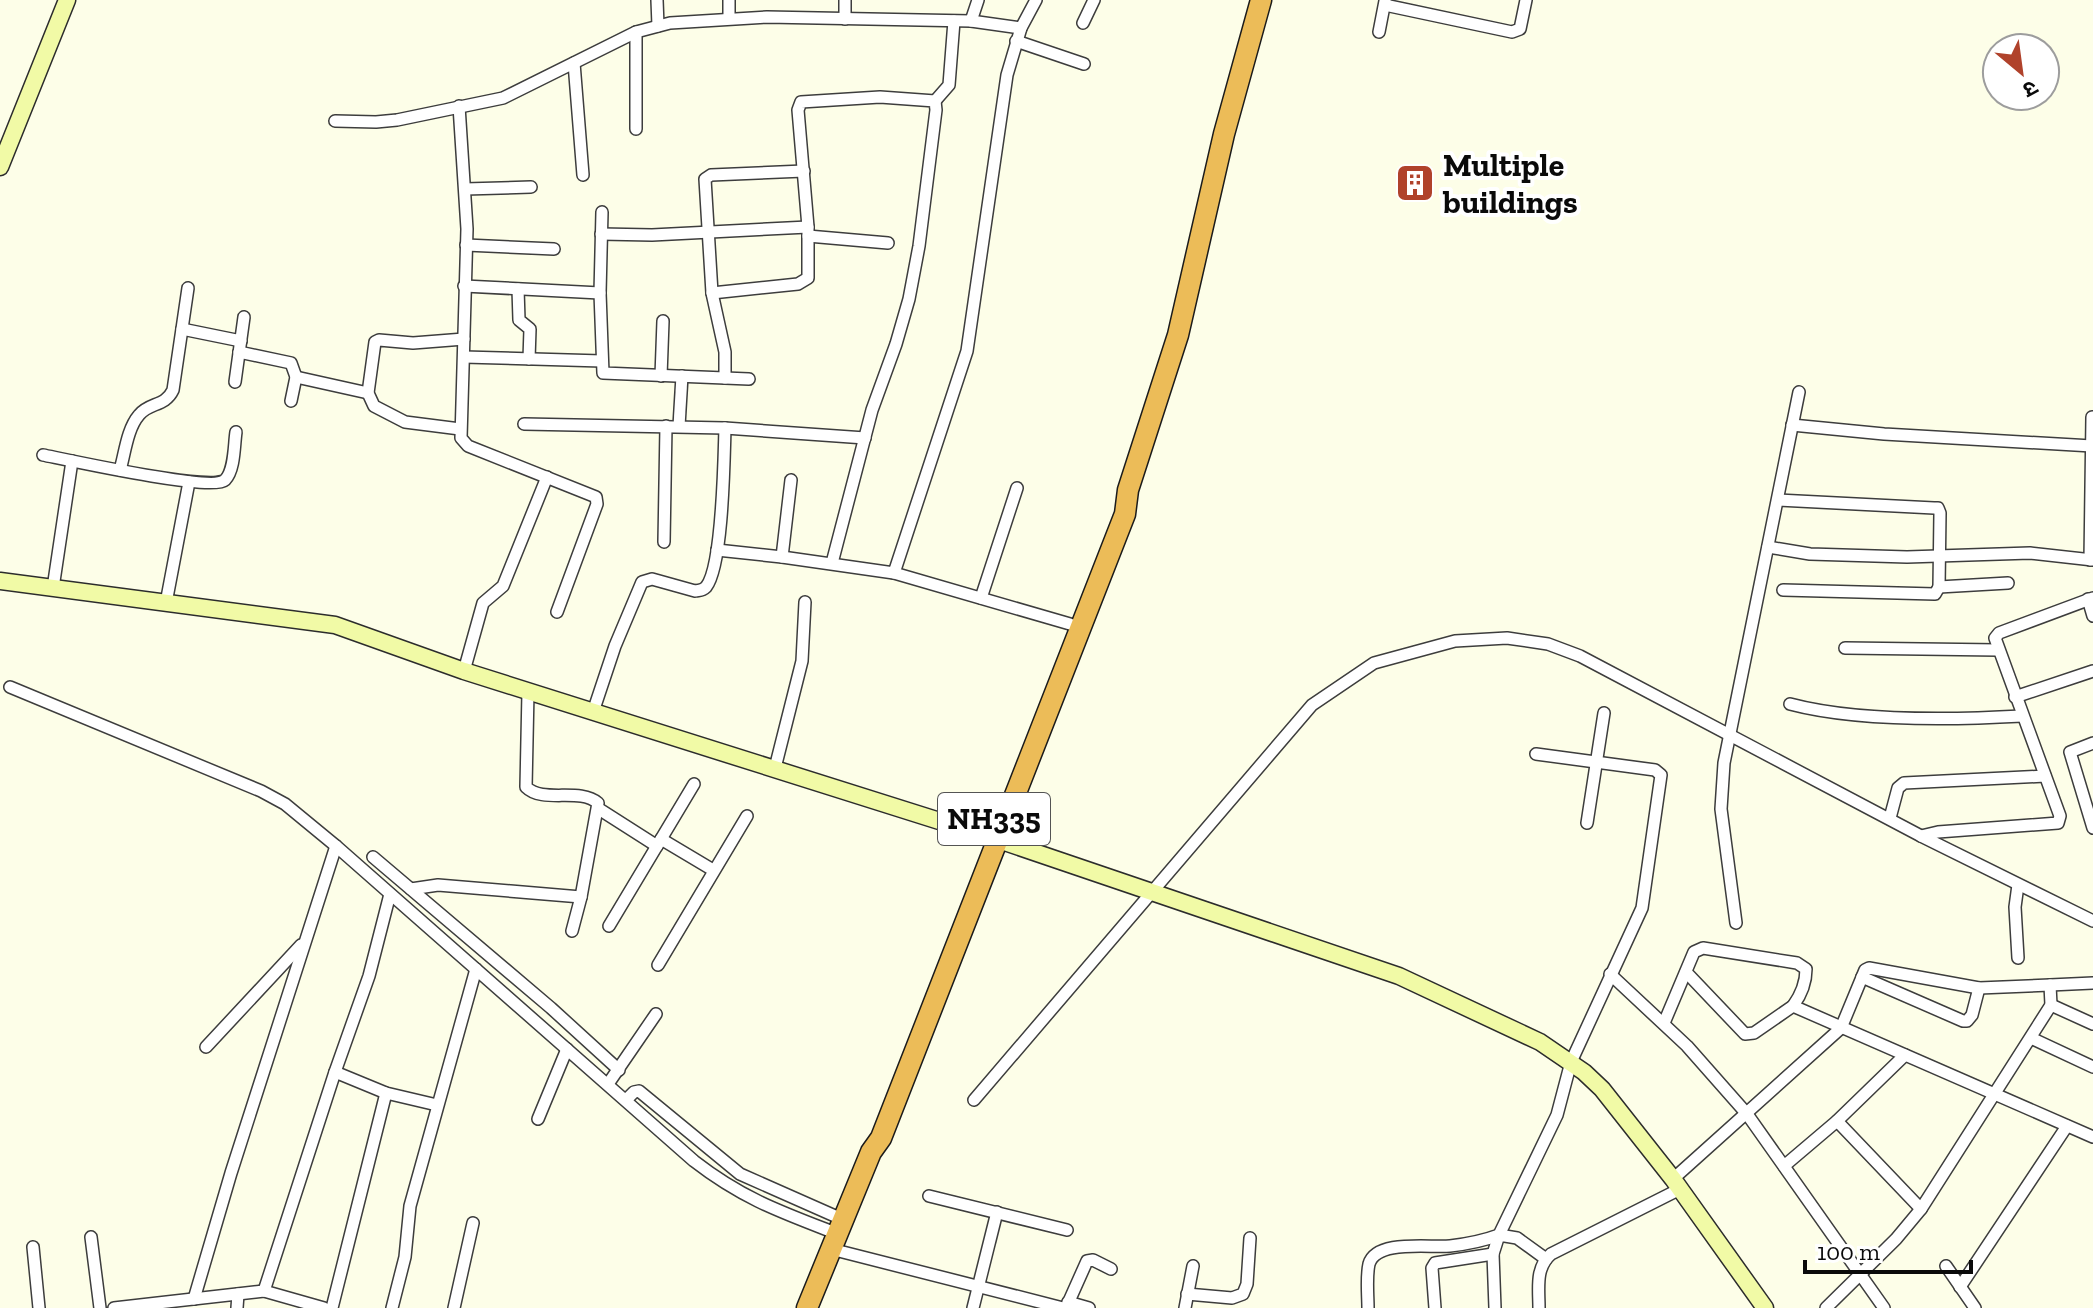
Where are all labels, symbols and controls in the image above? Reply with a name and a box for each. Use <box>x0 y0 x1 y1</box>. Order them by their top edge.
north arrow <box>1981 32 2061 112</box>
text: उ <box>2017 74 2043 105</box>
place label: Multiple buildings <box>1442 146 1578 221</box>
building icon: Multiple buildings <box>1394 162 1436 204</box>
road number: NH335 <box>938 793 1050 845</box>
scale bar <box>1805 1224 1971 1274</box>
text: 100 m <box>1817 1237 1880 1266</box>

